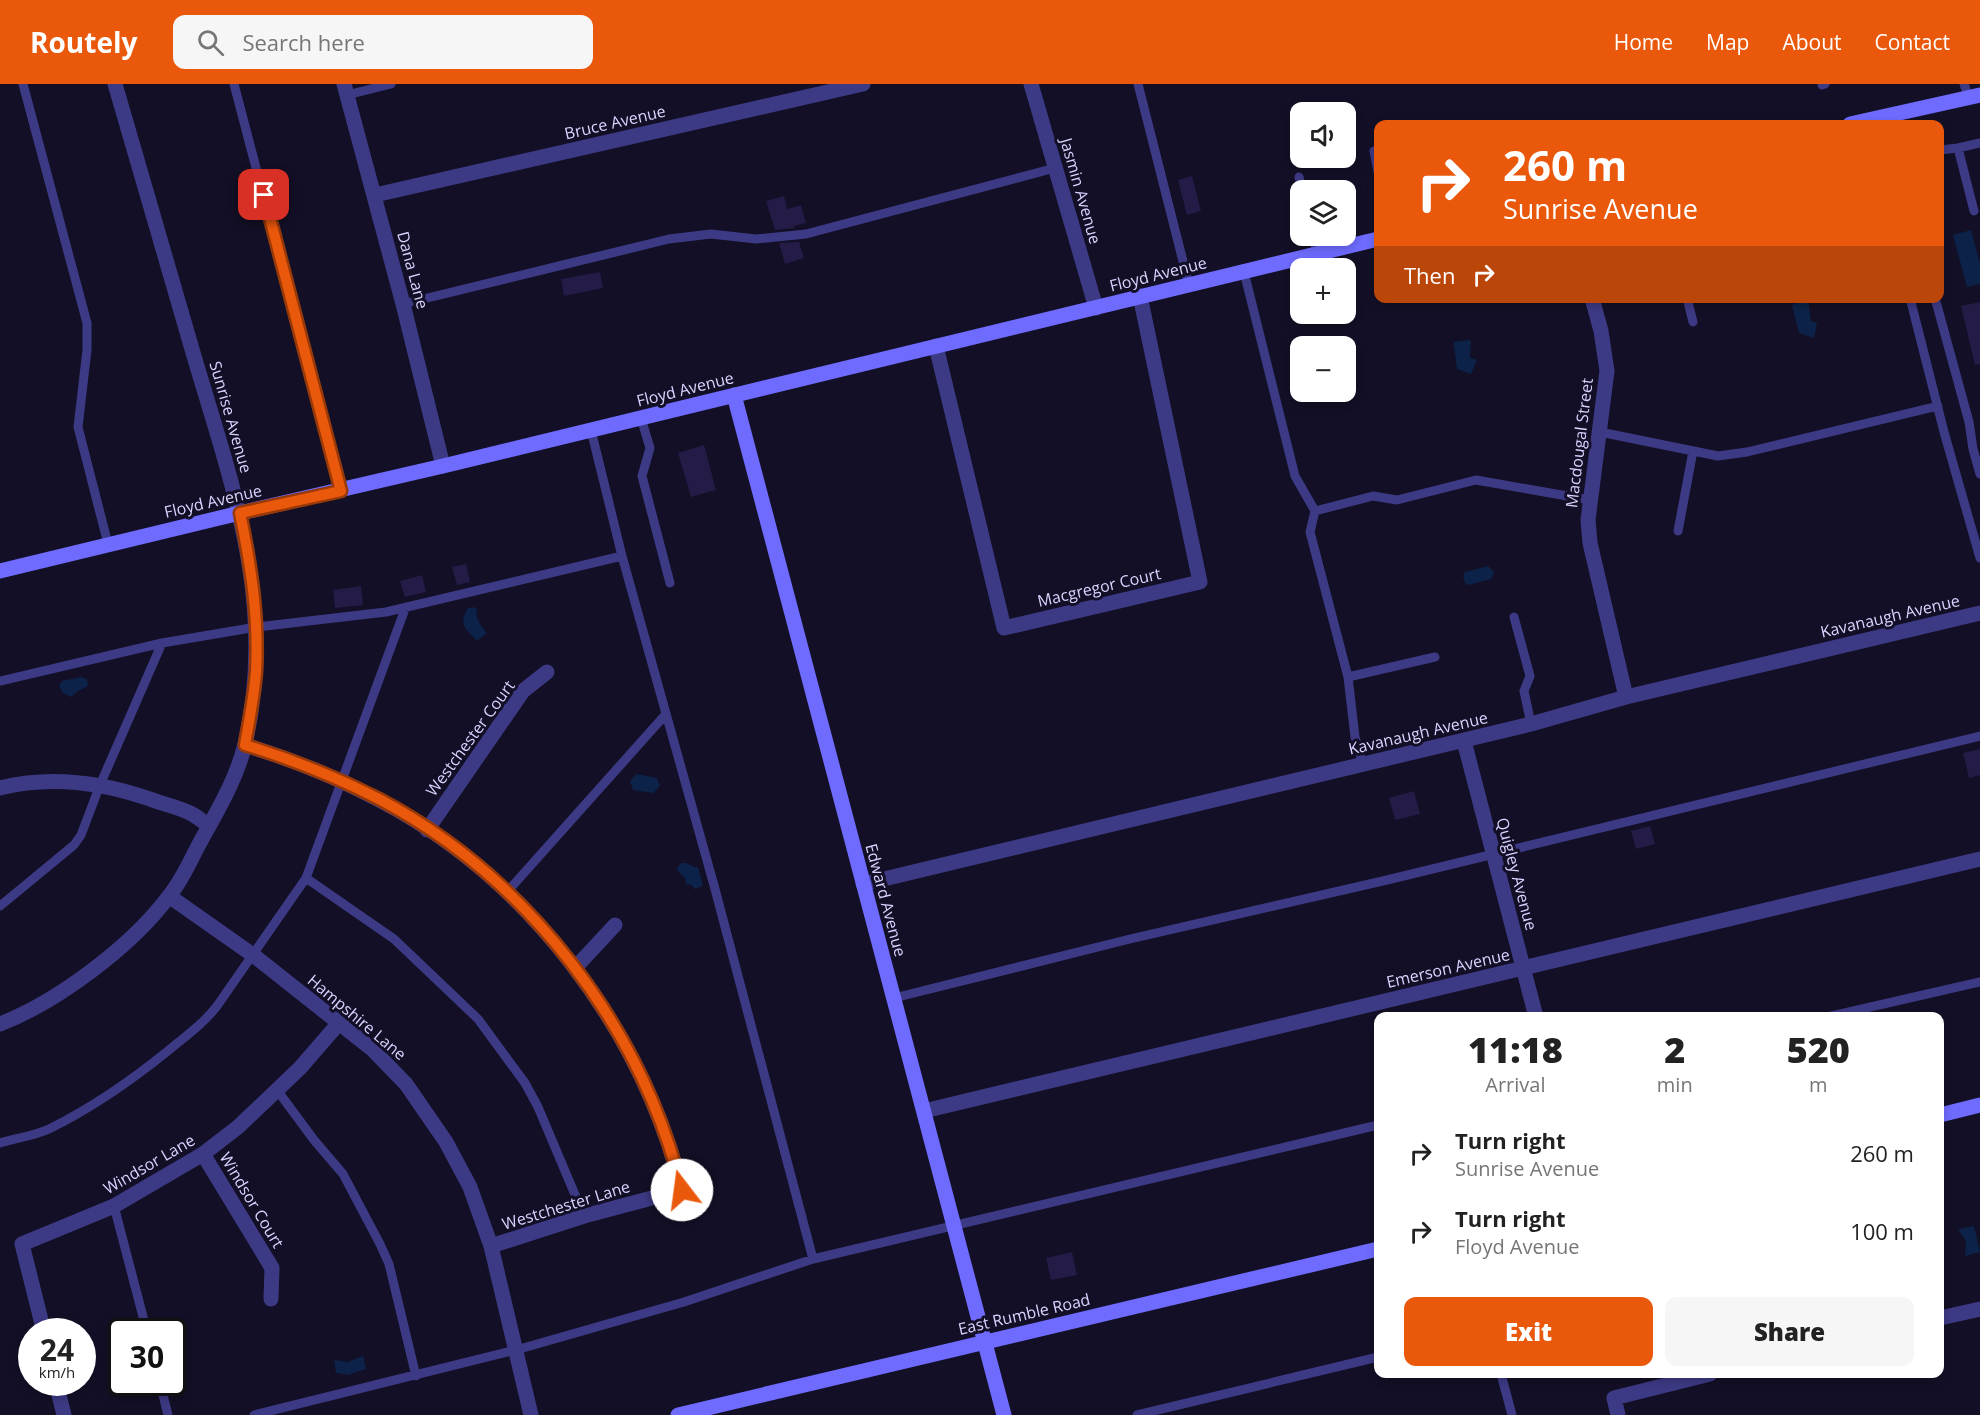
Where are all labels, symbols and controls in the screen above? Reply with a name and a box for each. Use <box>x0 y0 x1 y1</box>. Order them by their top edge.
search box <box>173 15 593 69</box>
text: Routely <box>30 23 137 61</box>
icon: search <box>194 26 227 59</box>
text: Search here <box>242 27 365 57</box>
text: Home <box>1614 28 1673 56</box>
text: Map <box>1706 28 1749 56</box>
text: About <box>1782 28 1842 56</box>
text: Contact <box>1875 28 1950 56</box>
street label: Bruce Avenue <box>562 100 668 144</box>
map controls <box>1290 102 1356 402</box>
button: sound <box>1290 102 1356 168</box>
street label: Jasmin Avenue <box>1055 133 1107 247</box>
text: 260 m <box>1503 136 1627 193</box>
icon: right <box>1404 144 1482 222</box>
pin <box>238 169 289 220</box>
icon: arrive <box>247 178 280 211</box>
button: layers <box>1290 180 1356 246</box>
text: Sunrise Avenue <box>1503 190 1698 227</box>
street label: Dana Lane <box>392 229 434 311</box>
street label: Floyd Avenue <box>1107 251 1209 297</box>
button: + <box>1290 258 1356 324</box>
icon: right <box>1467 258 1500 291</box>
text: Then <box>1404 260 1455 290</box>
button: − <box>1290 336 1356 402</box>
street label: Sunrise Avenue <box>205 358 257 476</box>
street label: Floyd Avenue <box>634 366 736 412</box>
street label: Macdougal Street <box>1560 377 1598 509</box>
street label: Floyd Avenue <box>162 479 264 523</box>
street label: Macgregor Court <box>1035 562 1163 612</box>
street label: Kavanaugh Avenue <box>1818 589 1962 643</box>
street label: Westchester Court <box>420 675 520 800</box>
street label: Kavanaugh Avenue <box>1346 706 1490 760</box>
street label: Quigley Avenue <box>1491 815 1543 933</box>
street label: Edward Avenue <box>860 841 912 959</box>
street label: Emerson Avenue <box>1384 943 1512 993</box>
street label: Hampshire Lane <box>303 969 411 1065</box>
text: 11:18 <box>1468 1025 1563 1074</box>
text: 2 <box>1664 1025 1685 1074</box>
text: 520 <box>1787 1025 1850 1074</box>
text: Arrival <box>1485 1071 1546 1098</box>
text: min <box>1657 1071 1693 1098</box>
text: m <box>1809 1071 1828 1098</box>
text: Turn right <box>1455 1125 1566 1155</box>
street label: Windsor Lane <box>99 1129 199 1199</box>
icon: right <box>1404 1137 1437 1170</box>
text: 260 m <box>1850 1138 1914 1168</box>
street label: Windsor Court <box>215 1148 289 1252</box>
text: Sunrise Avenue <box>1455 1155 1599 1182</box>
position arrow <box>650 1158 714 1222</box>
street label: Westchester Lane <box>499 1175 633 1235</box>
text: Turn right <box>1455 1203 1566 1233</box>
icon: right <box>1404 1215 1437 1248</box>
text: 100 m <box>1850 1216 1914 1246</box>
text: Floyd Avenue <box>1455 1233 1579 1260</box>
street label: East Rumble Road <box>956 1288 1092 1340</box>
button: Exit <box>1404 1297 1653 1366</box>
button: Share <box>1665 1297 1914 1366</box>
speed limit sign: 30 <box>108 1318 186 1396</box>
text: 24 <box>40 1329 74 1370</box>
text: km/h <box>39 1362 75 1382</box>

